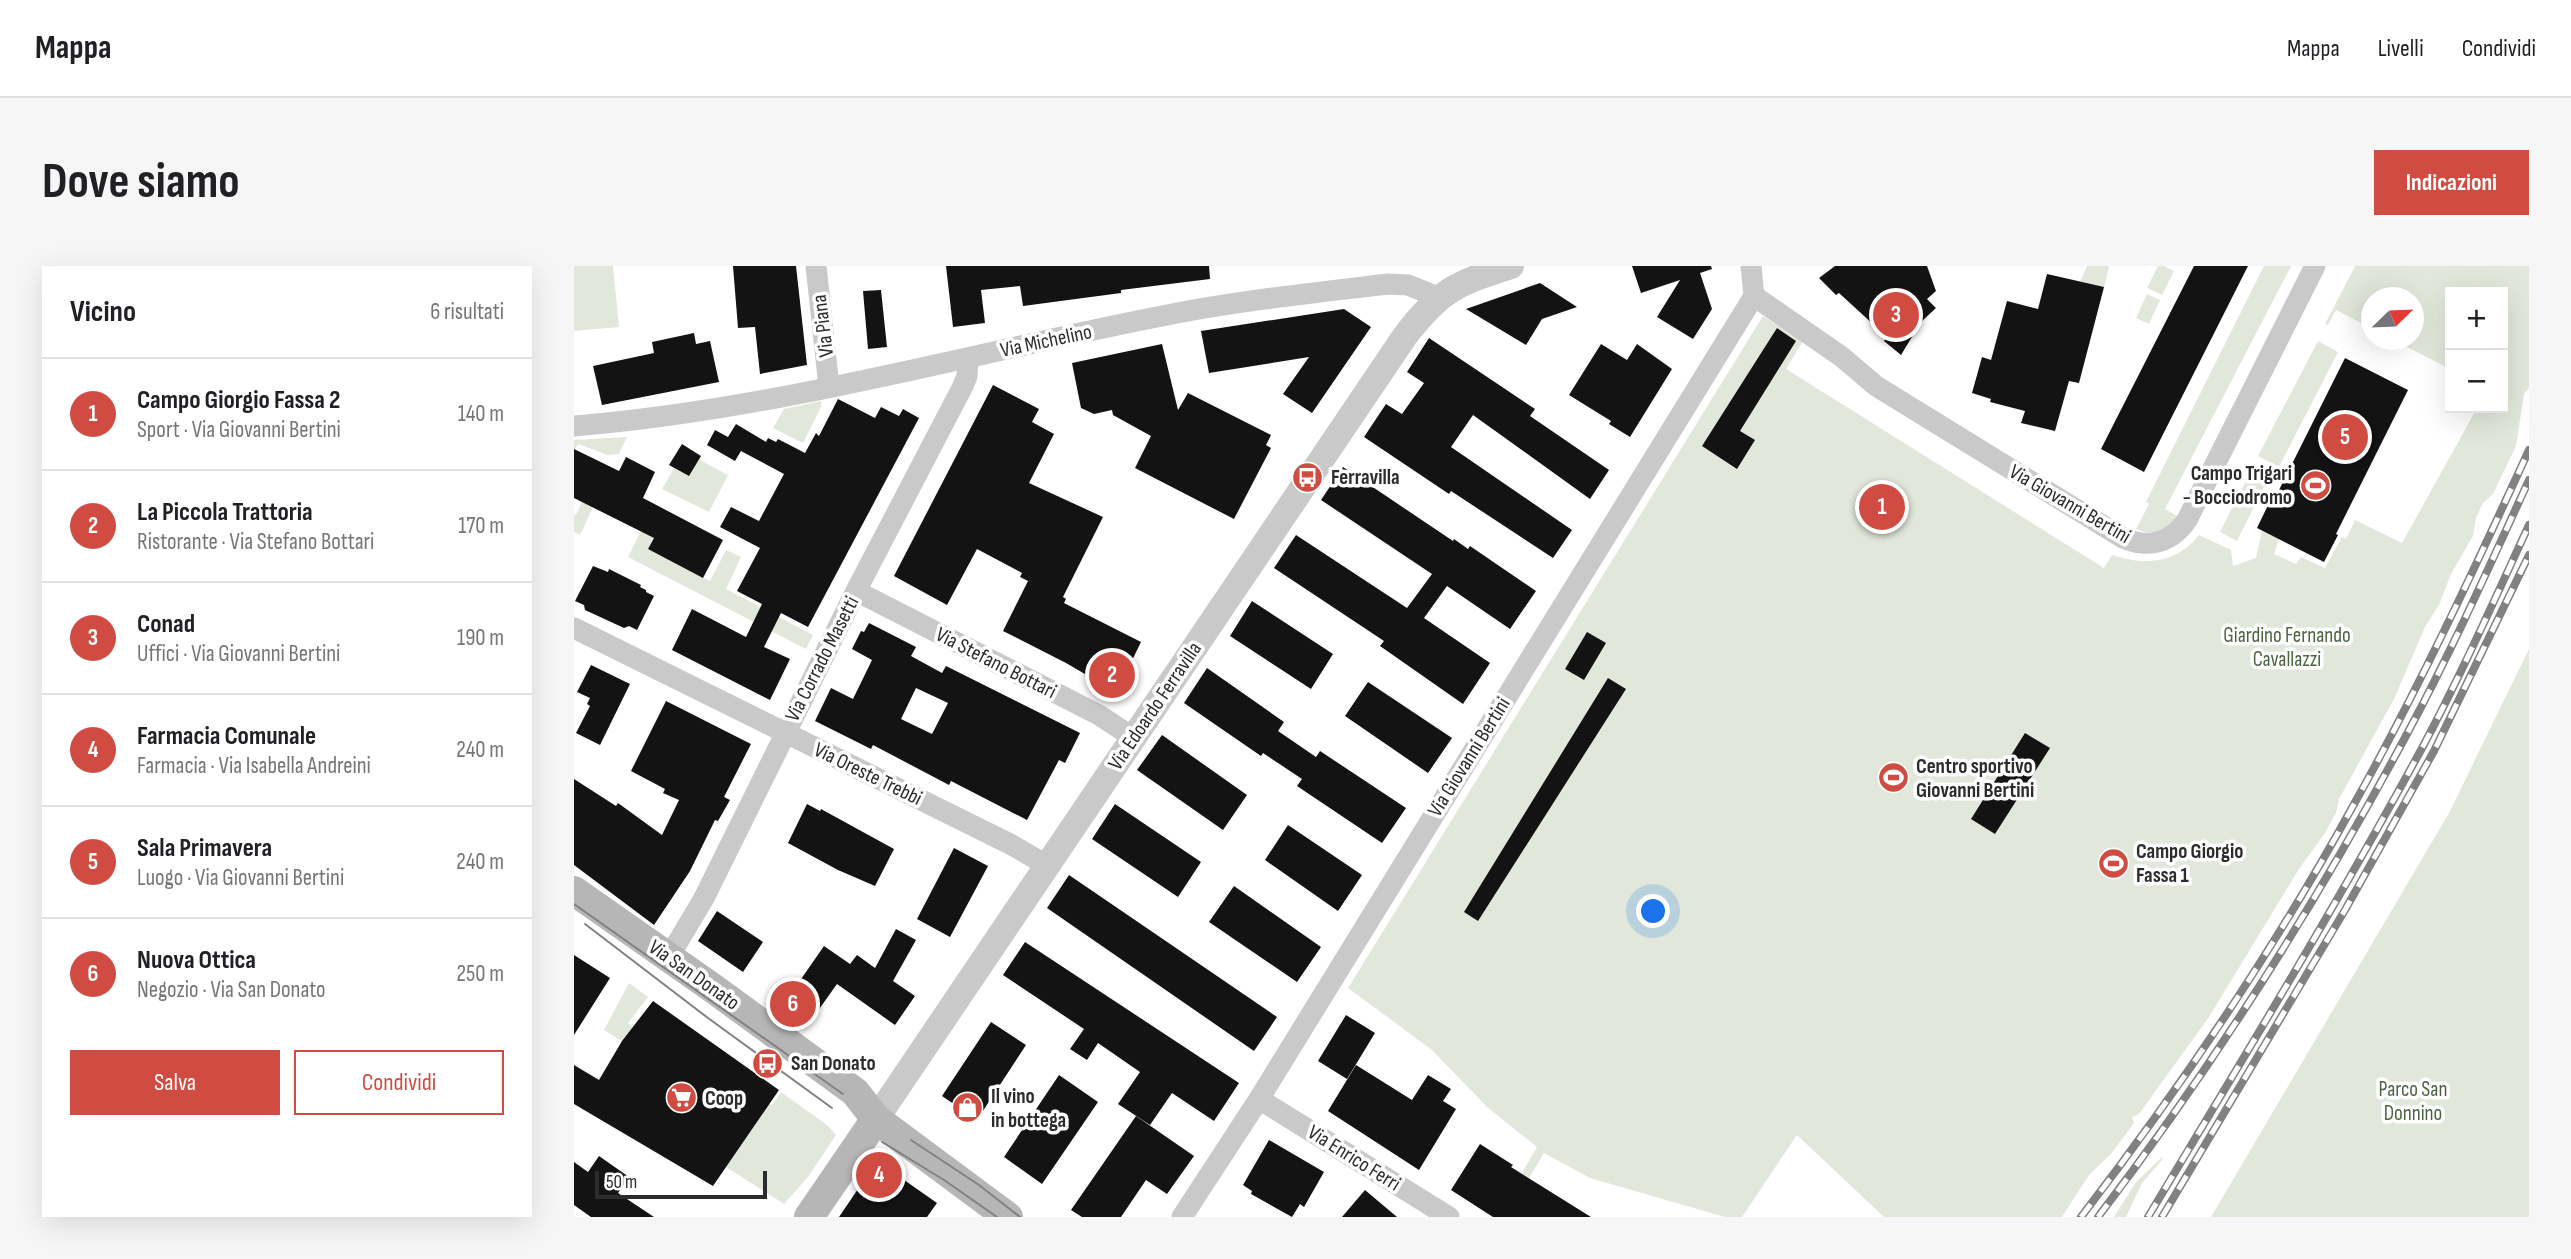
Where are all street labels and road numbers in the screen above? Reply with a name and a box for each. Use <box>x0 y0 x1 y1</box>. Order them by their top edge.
street label: Via Piana <box>807 293 839 359</box>
street label: Via Michelino <box>998 319 1094 363</box>
street label: Via Giovanni Bertini <box>2005 459 2135 549</box>
street label: Via Corrado Masetti <box>780 592 864 726</box>
street label: Via Stefano Bottari <box>931 622 1061 704</box>
street label: Via Edoardo Ferravilla <box>1103 637 1207 775</box>
street label: Via Giovanni Bertini <box>1422 693 1516 821</box>
street label: Via Oreste Trebbi <box>810 737 926 811</box>
street label: Via San Donato <box>644 935 744 1015</box>
street label: Via Enrico Ferri <box>1303 1120 1405 1196</box>

